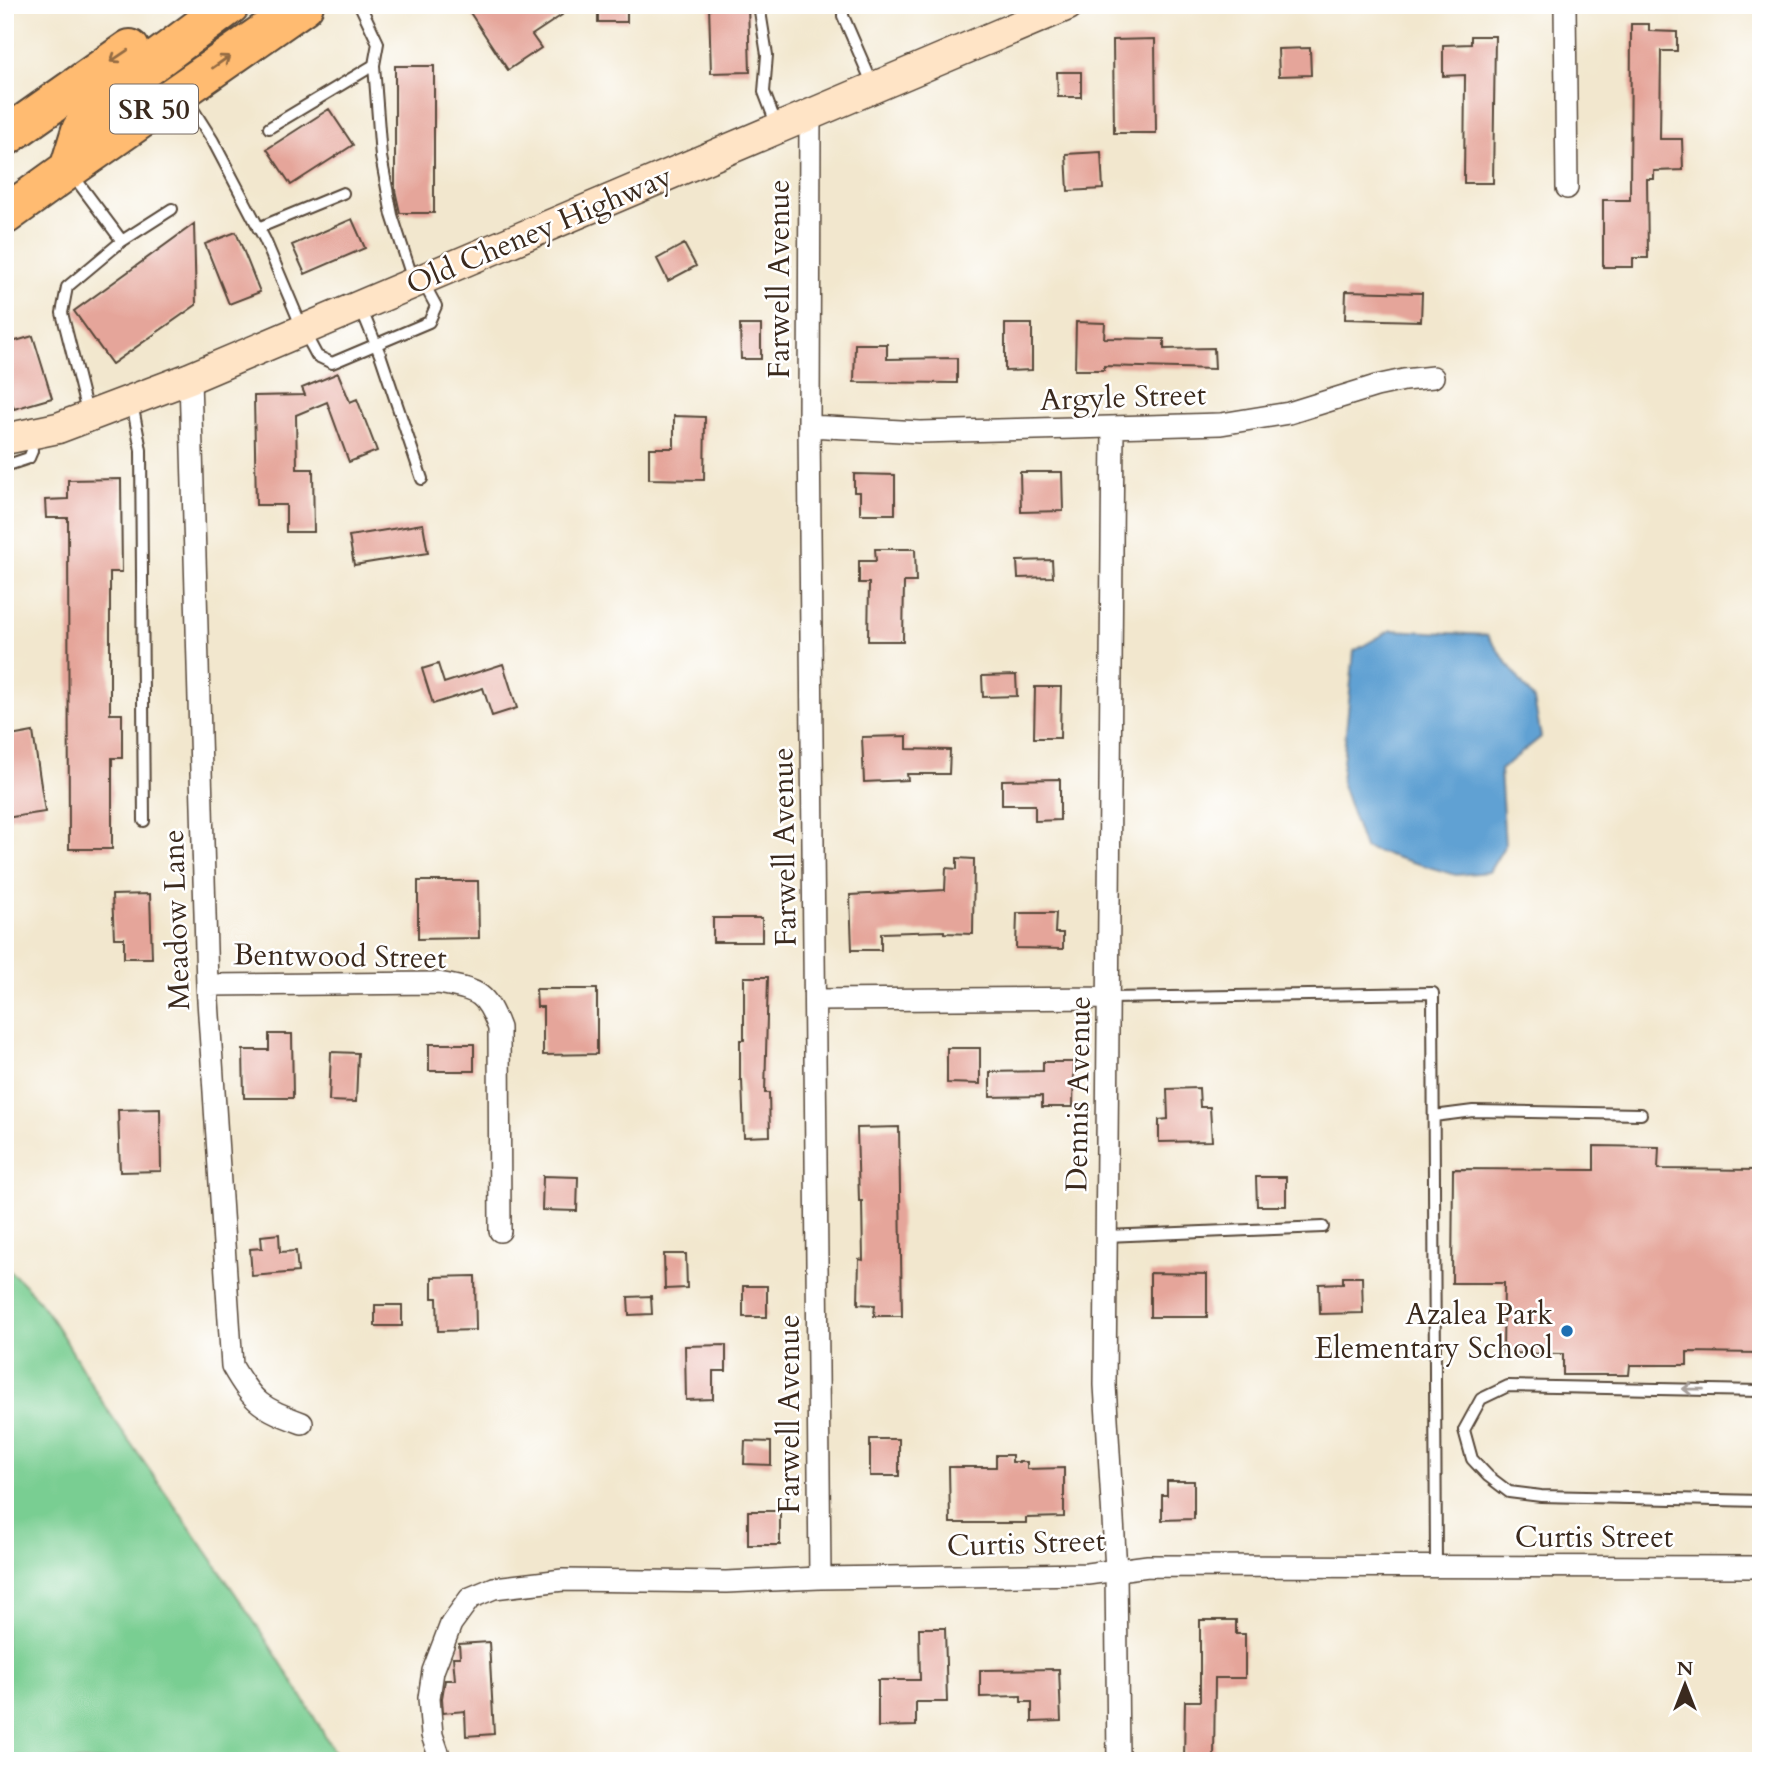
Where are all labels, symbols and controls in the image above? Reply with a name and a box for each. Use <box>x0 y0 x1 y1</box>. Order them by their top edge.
one-way arrow <box>110 49 129 64</box>
one-way arrow <box>211 55 230 69</box>
road number: SR 50 <box>110 84 198 134</box>
street label: Old Cheney Highway <box>400 156 678 305</box>
street label: Farwell Avenue <box>759 179 800 379</box>
street label: Argyle Street <box>1039 374 1207 421</box>
street label: Farwell Avenue <box>762 747 807 947</box>
street label: Meadow Lane <box>153 829 200 1011</box>
street label: Bentwood Street <box>233 934 447 979</box>
street label: Dennis Avenue <box>1056 996 1101 1192</box>
place label: Azalea Park Elementary School <box>1315 1294 1553 1369</box>
street label: Farwell Avenue <box>769 1314 810 1514</box>
marker: Azalea Park Elementary School <box>1559 1323 1575 1339</box>
one-way arrow <box>1682 1382 1705 1396</box>
street label: Curtis Street <box>1515 1517 1674 1558</box>
street label: Curtis Street <box>946 1520 1106 1567</box>
north arrow <box>1650 1650 1720 1720</box>
text: N <box>1677 1656 1694 1682</box>

